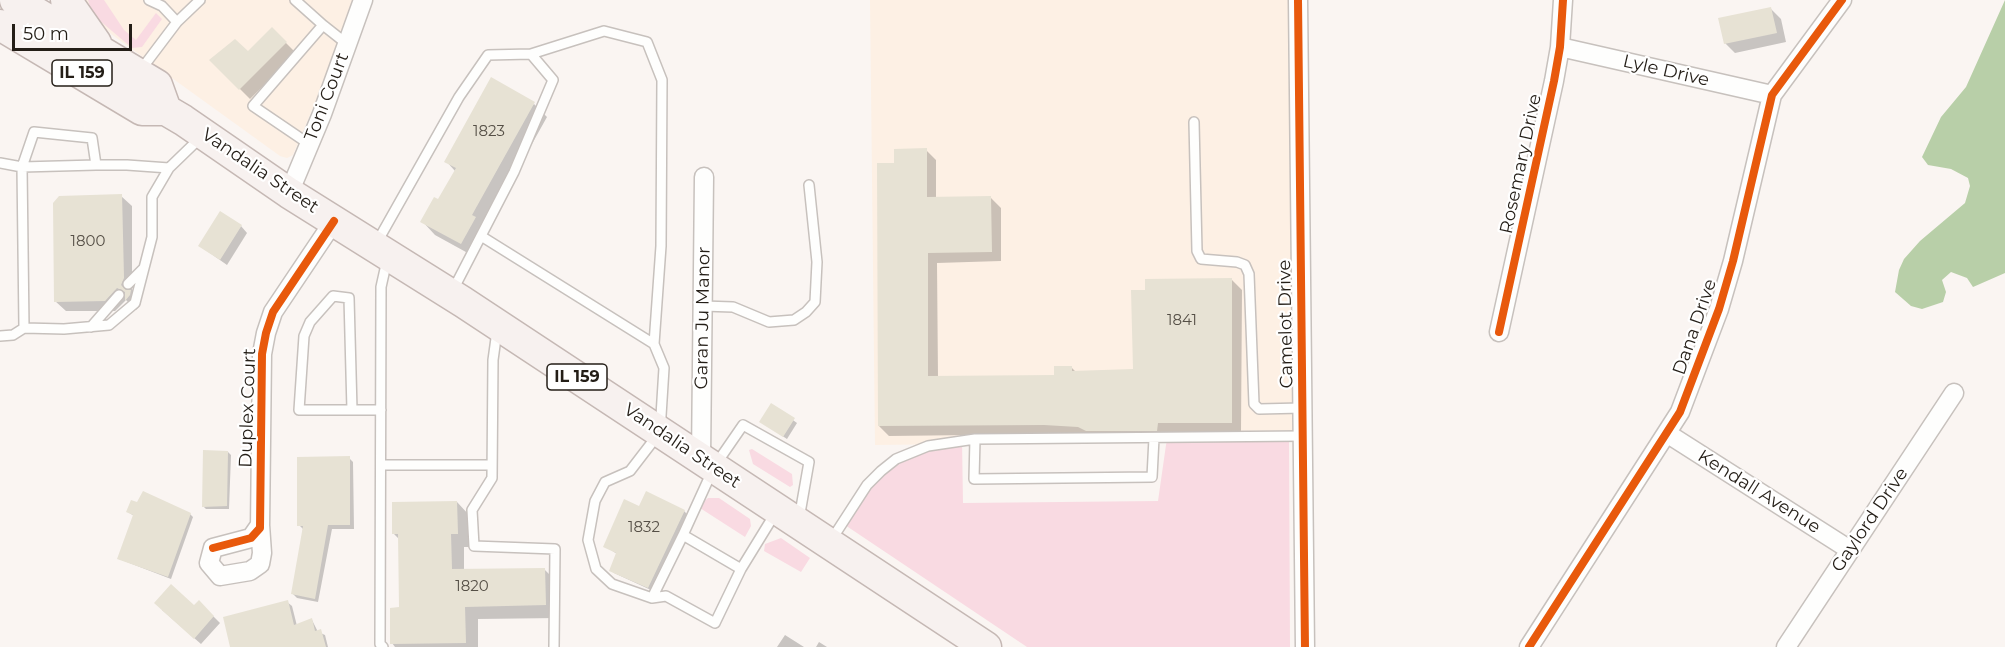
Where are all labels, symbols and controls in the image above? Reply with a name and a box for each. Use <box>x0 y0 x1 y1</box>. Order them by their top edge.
scale bar <box>15 12 135 50</box>
text: 50 m <box>23 23 69 45</box>
street label: Toni Court <box>300 50 354 144</box>
street label: Lyle Drive <box>1621 51 1711 91</box>
road number: IL 159 <box>52 60 112 86</box>
street label: Rosemary Drive <box>1496 92 1546 236</box>
house number: 1823 <box>473 123 505 141</box>
street label: Vandalia Street <box>197 124 323 218</box>
house number: 1800 <box>71 233 105 251</box>
street label: Garan Ju Manor <box>691 246 715 390</box>
street label: Camelot Drive <box>1274 260 1298 388</box>
street label: Dana Drive <box>1668 276 1722 378</box>
house number: 1841 <box>1167 312 1197 330</box>
street label: Duplex Court <box>235 348 261 468</box>
road number: IL 159 <box>547 364 607 390</box>
street label: Vandalia Street <box>619 399 745 493</box>
street label: Kendall Avenue <box>1694 446 1824 538</box>
street label: Gaylord Drive <box>1827 464 1913 576</box>
house number: 1832 <box>628 519 660 537</box>
house number: 1820 <box>455 578 489 596</box>

